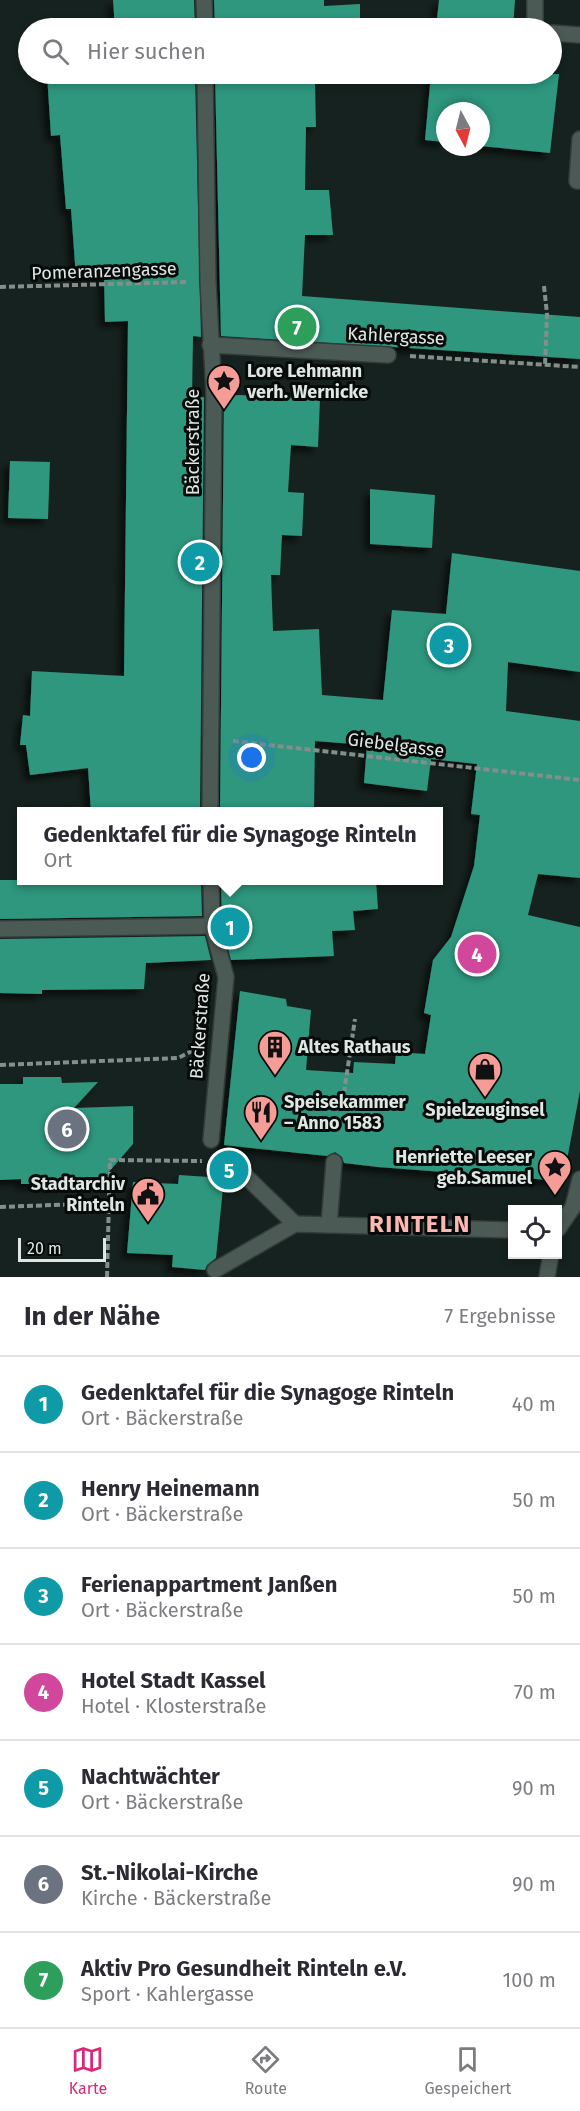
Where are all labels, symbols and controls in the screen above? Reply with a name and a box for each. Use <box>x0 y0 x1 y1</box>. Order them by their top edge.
search box <box>18 18 562 84</box>
icon: search <box>39 35 72 68</box>
text: Hier suchen <box>87 38 206 65</box>
north arrow <box>436 102 490 156</box>
street label: Pomeranzengasse <box>31 257 177 285</box>
pin: 7 <box>278 304 316 350</box>
street label: Kahlergasse <box>347 322 445 350</box>
place label: Lore Lehmann verh. Wernicke <box>246 360 368 403</box>
place icon: Lore Lehmann verh. Wernicke <box>206 363 242 410</box>
street label: Bäckerstraße <box>182 389 204 495</box>
pin: 2 <box>180 540 220 584</box>
pin: 3 <box>430 622 468 668</box>
street label: Giebelgasse <box>346 728 446 762</box>
your location <box>237 743 266 772</box>
popup <box>17 807 443 885</box>
text: Gedenktafel für die Synagoge Rinteln <box>43 821 417 848</box>
text: Ort <box>43 848 72 872</box>
pin: 1 <box>210 904 250 950</box>
pin: 4 <box>458 932 496 976</box>
street label: Bäckerstraße <box>185 972 215 1080</box>
building icon: Altes Rathaus <box>257 1029 293 1076</box>
place label: Altes Rathaus <box>297 1036 411 1058</box>
shop icon: Spielzeuginsel <box>467 1051 503 1098</box>
place label: Speisekammer – Anno 1583 <box>284 1091 407 1134</box>
restaurant icon: Speisekammer – Anno 1583 <box>243 1094 279 1141</box>
place label: Spielzeuginsel <box>425 1099 545 1121</box>
pin: 6 <box>48 1106 86 1152</box>
place label: Henriette Leeser geb.Samuel <box>395 1146 533 1189</box>
pin: 5 <box>210 1148 248 1192</box>
place icon: Henriette Leeser geb.Samuel <box>537 1149 573 1196</box>
place label: Stadtarchiv Rinteln <box>31 1173 126 1216</box>
public building icon: Stadtarchiv Rinteln <box>130 1176 166 1223</box>
map controls <box>508 1205 562 1259</box>
button: locate <box>508 1205 562 1259</box>
district label: RINTELN <box>369 1210 471 1238</box>
scale bar <box>18 1235 106 1262</box>
text: 20 m <box>27 1239 62 1258</box>
text: In der Nähe <box>24 1301 160 1332</box>
text: 7 Ergebnisse <box>444 1304 556 1328</box>
text: Gedenktafel für die Synagoge Rinteln <box>81 1379 454 1406</box>
text: 1 <box>39 1392 48 1416</box>
text: 40 m <box>512 1392 556 1416</box>
text: Ort · Bäckerstraße <box>81 1406 243 1430</box>
text: Henry Heinemann <box>81 1475 260 1502</box>
text: 2 <box>38 1488 49 1512</box>
text: 50 m <box>512 1488 556 1512</box>
text: Ort · Bäckerstraße <box>81 1502 243 1526</box>
text: Ferienappartment Janßen <box>81 1571 337 1598</box>
text: 3 <box>38 1584 49 1608</box>
text: 50 m <box>512 1584 556 1608</box>
text: Ort · Bäckerstraße <box>81 1598 243 1622</box>
text: Hotel Stadt Kassel <box>81 1667 266 1694</box>
text: 4 <box>38 1680 49 1704</box>
text: 70 m <box>514 1680 556 1704</box>
text: Hotel · Klosterstraße <box>81 1694 266 1718</box>
text: Nachtwächter <box>81 1763 220 1790</box>
text: 5 <box>38 1776 49 1800</box>
text: 90 m <box>512 1776 556 1800</box>
text: Ort · Bäckerstraße <box>81 1790 243 1814</box>
text: St.-Nikolai-Kirche <box>81 1859 258 1886</box>
text: 6 <box>38 1872 49 1896</box>
text: 90 m <box>512 1872 556 1896</box>
text: Kirche · Bäckerstraße <box>81 1886 271 1910</box>
text: Aktiv Pro Gesundheit Rinteln e.V. <box>81 1955 406 1982</box>
text: 7 <box>39 1968 48 1992</box>
text: 100 m <box>503 1968 556 1992</box>
text: Sport · Kahlergasse <box>81 1982 254 2006</box>
tab: Karte <box>69 2043 107 2098</box>
tab: Route <box>245 2043 287 2098</box>
tab: Gespeichert <box>425 2043 511 2098</box>

